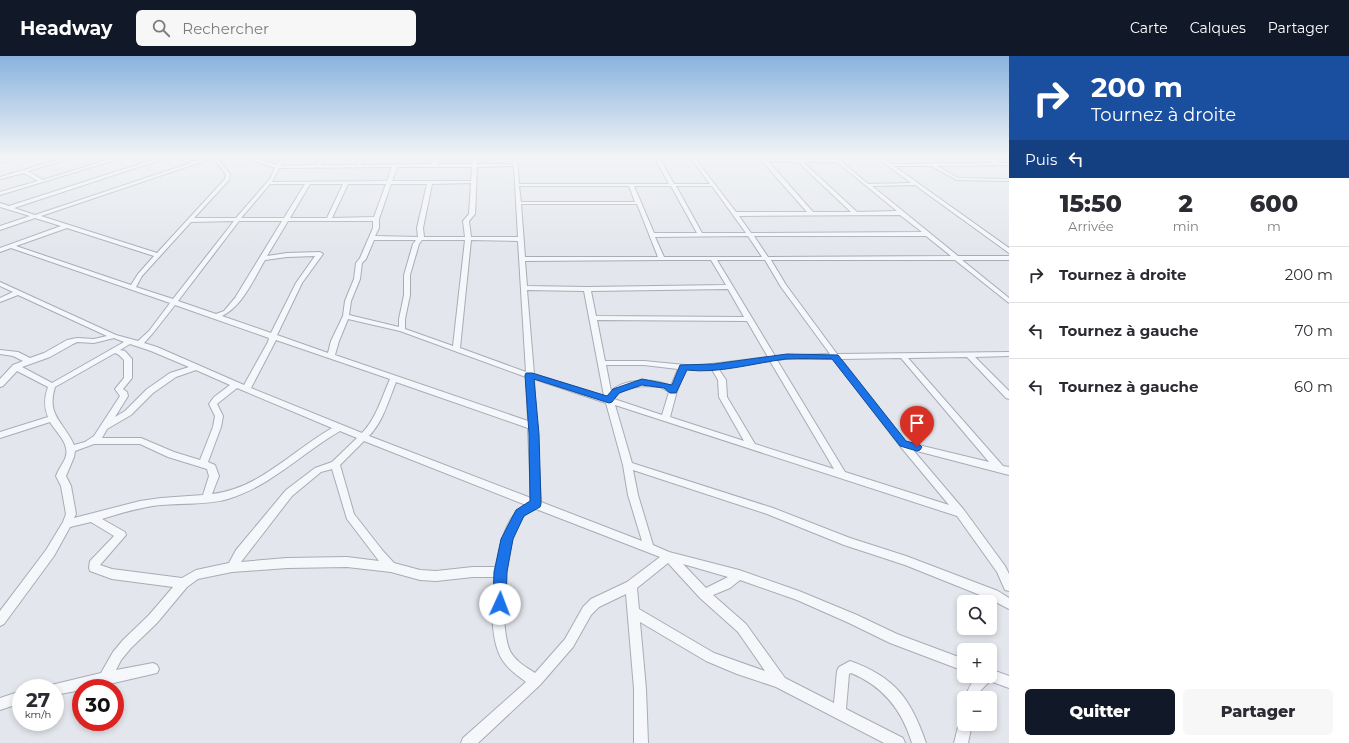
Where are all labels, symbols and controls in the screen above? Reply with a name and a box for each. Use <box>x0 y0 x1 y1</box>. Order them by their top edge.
search box <box>136 10 416 46</box>
text: Headway <box>20 17 112 40</box>
icon: search <box>150 17 172 39</box>
text: Rechercher <box>182 19 269 38</box>
text: Carte <box>1130 19 1168 37</box>
text: Calques <box>1190 19 1246 37</box>
text: Partager <box>1268 19 1329 37</box>
text: 200 m <box>1091 70 1183 104</box>
icon: right <box>1025 72 1077 124</box>
text: Tournez à droite <box>1091 104 1236 126</box>
icon: left <box>1065 148 1087 170</box>
text: Puis <box>1025 150 1057 169</box>
text: 15:50 <box>1060 189 1122 218</box>
text: 2 <box>1179 189 1193 218</box>
text: 600 <box>1250 189 1298 218</box>
text: Arrivée <box>1068 218 1114 234</box>
text: min <box>1173 218 1199 234</box>
text: m <box>1267 218 1281 234</box>
icon: right <box>1025 264 1047 286</box>
text: Tournez à droite <box>1059 265 1187 284</box>
text: 200 m <box>1285 265 1333 284</box>
icon: left <box>1025 320 1047 342</box>
text: Tournez à gauche <box>1059 321 1198 340</box>
text: 70 m <box>1295 321 1333 340</box>
icon: left <box>1025 376 1047 398</box>
text: Tournez à gauche <box>1059 377 1198 396</box>
text: 60 m <box>1294 377 1333 396</box>
pin <box>900 406 934 447</box>
icon: arrive <box>906 412 928 434</box>
position arrow <box>479 583 521 625</box>
map controls <box>957 595 997 731</box>
button: search <box>957 595 997 635</box>
button: + <box>957 643 997 683</box>
speed limit sign: 30 <box>72 679 124 731</box>
text: 27 <box>26 688 50 712</box>
button: Quitter <box>1025 689 1175 735</box>
button: Partager <box>1183 689 1333 735</box>
button: − <box>957 691 997 731</box>
text: km/h <box>25 708 51 721</box>

